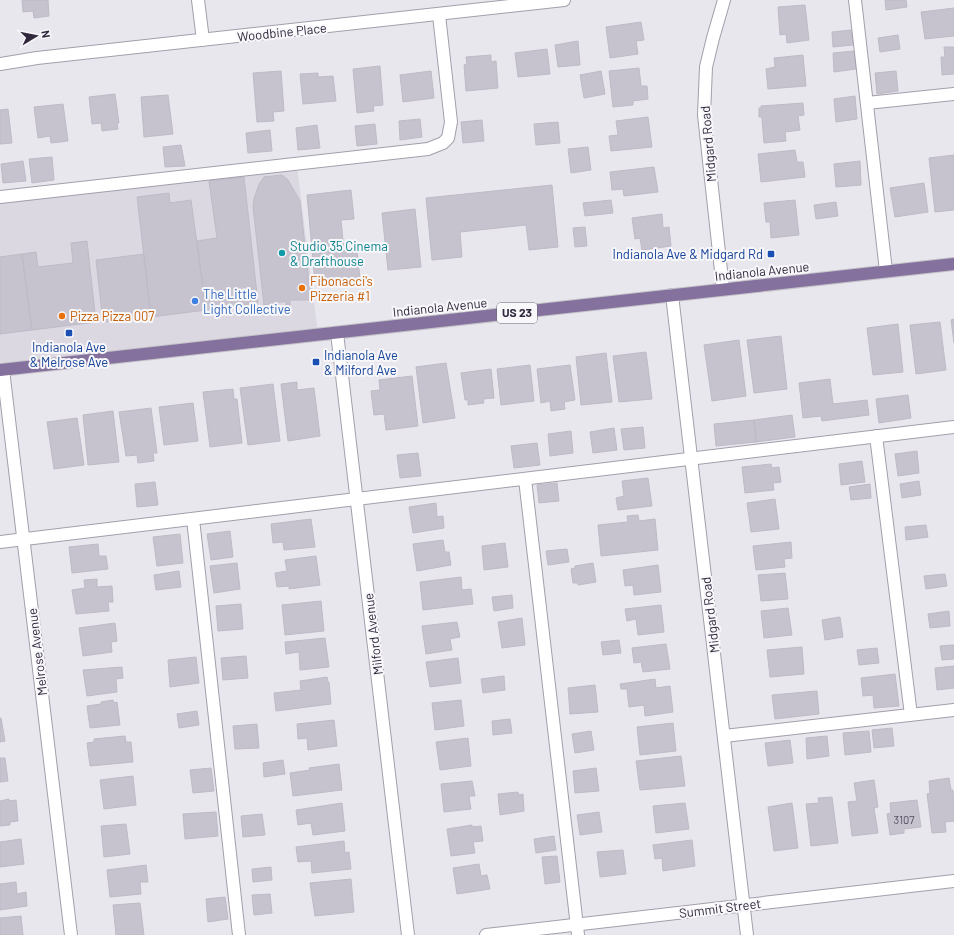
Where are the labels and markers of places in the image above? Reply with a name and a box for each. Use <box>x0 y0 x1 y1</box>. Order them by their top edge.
place label: Studio 35 Cinema & Drafthouse <box>290 238 388 269</box>
place label: Indianola Ave & Midgard Rd <box>613 246 763 262</box>
marker: Studio 35 Cinema & Drafthouse <box>277 248 287 258</box>
marker: Indianola Ave & Midgard Rd <box>766 249 776 259</box>
place label: Fibonacci's Pizzeria #1 <box>310 273 373 304</box>
marker: Fibonacci's Pizzeria #1 <box>297 283 307 293</box>
place label: The Little Light Collective <box>203 286 291 317</box>
marker: The Little Light Collective <box>190 296 200 306</box>
place label: Pizza Pizza 007 <box>70 308 155 324</box>
marker: Pizza Pizza 007 <box>57 311 67 321</box>
marker: Indianola Ave & Melrose Ave <box>64 328 74 338</box>
place label: Indianola Ave & Melrose Ave <box>30 339 108 370</box>
place label: Indianola Ave & Milford Ave <box>324 347 398 378</box>
marker: Indianola Ave & Milford Ave <box>311 357 321 367</box>

